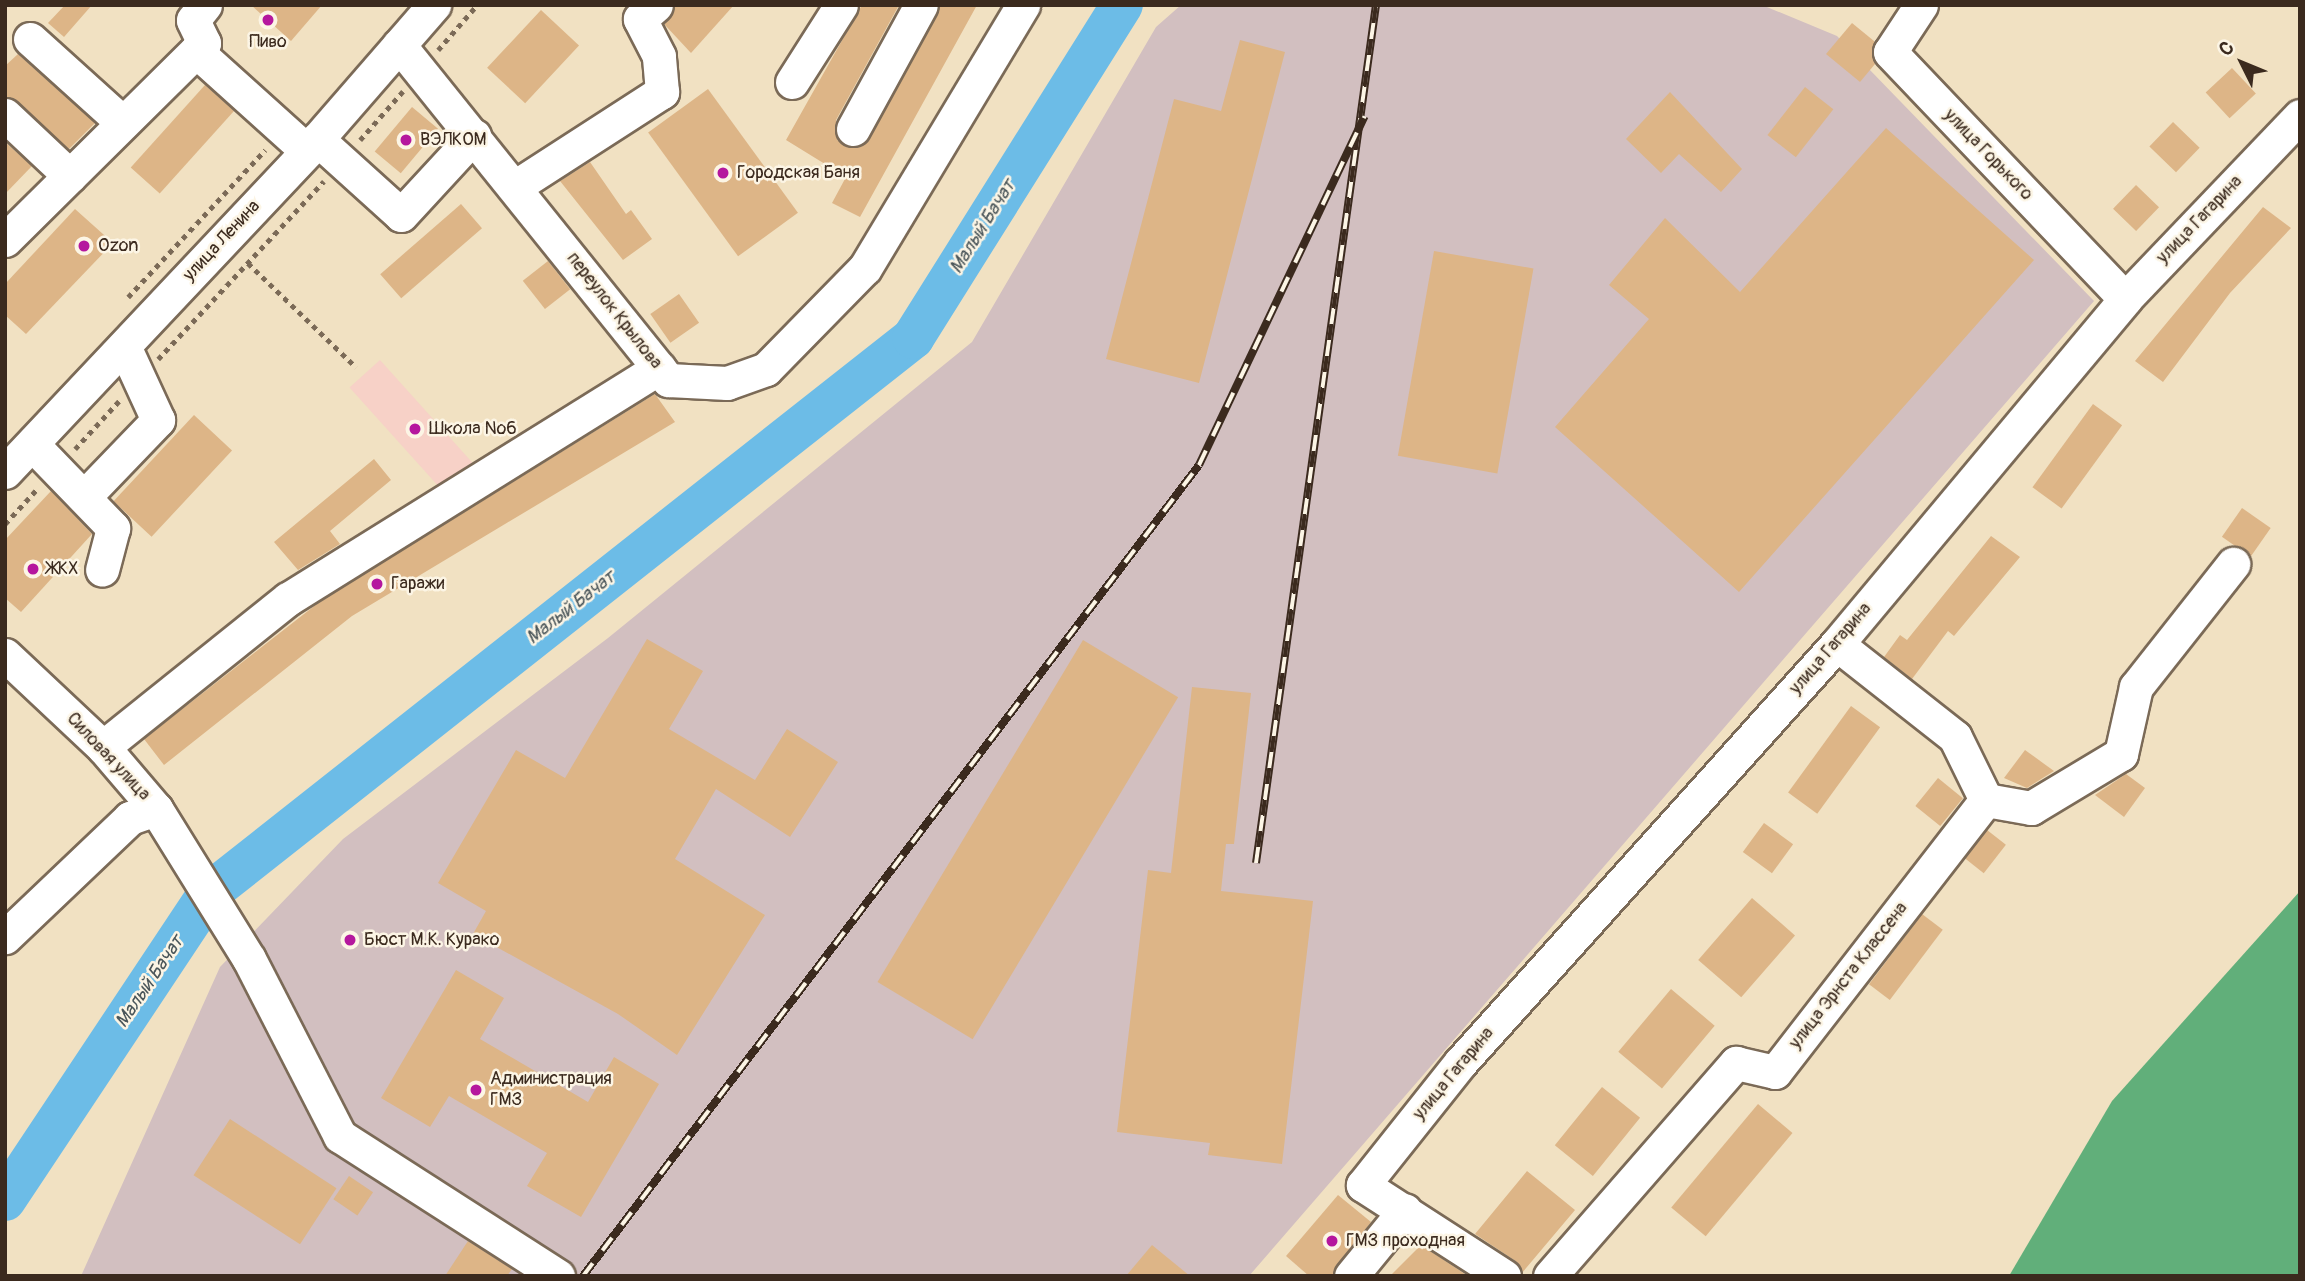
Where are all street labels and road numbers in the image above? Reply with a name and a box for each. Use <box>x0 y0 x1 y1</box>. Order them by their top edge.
street label: улица Горького <box>1939 105 2037 205</box>
street label: улица Гагарина <box>2153 171 2247 269</box>
street label: улица Ленина <box>179 196 265 286</box>
street label: переулок Крылова <box>562 248 666 374</box>
street label: улица Гагарина <box>1785 599 1877 699</box>
street label: Силовая улица <box>62 708 154 806</box>
street label: улица Эрнста Классена <box>1785 899 1913 1053</box>
street label: улица Гагарина <box>1409 1023 1499 1125</box>

